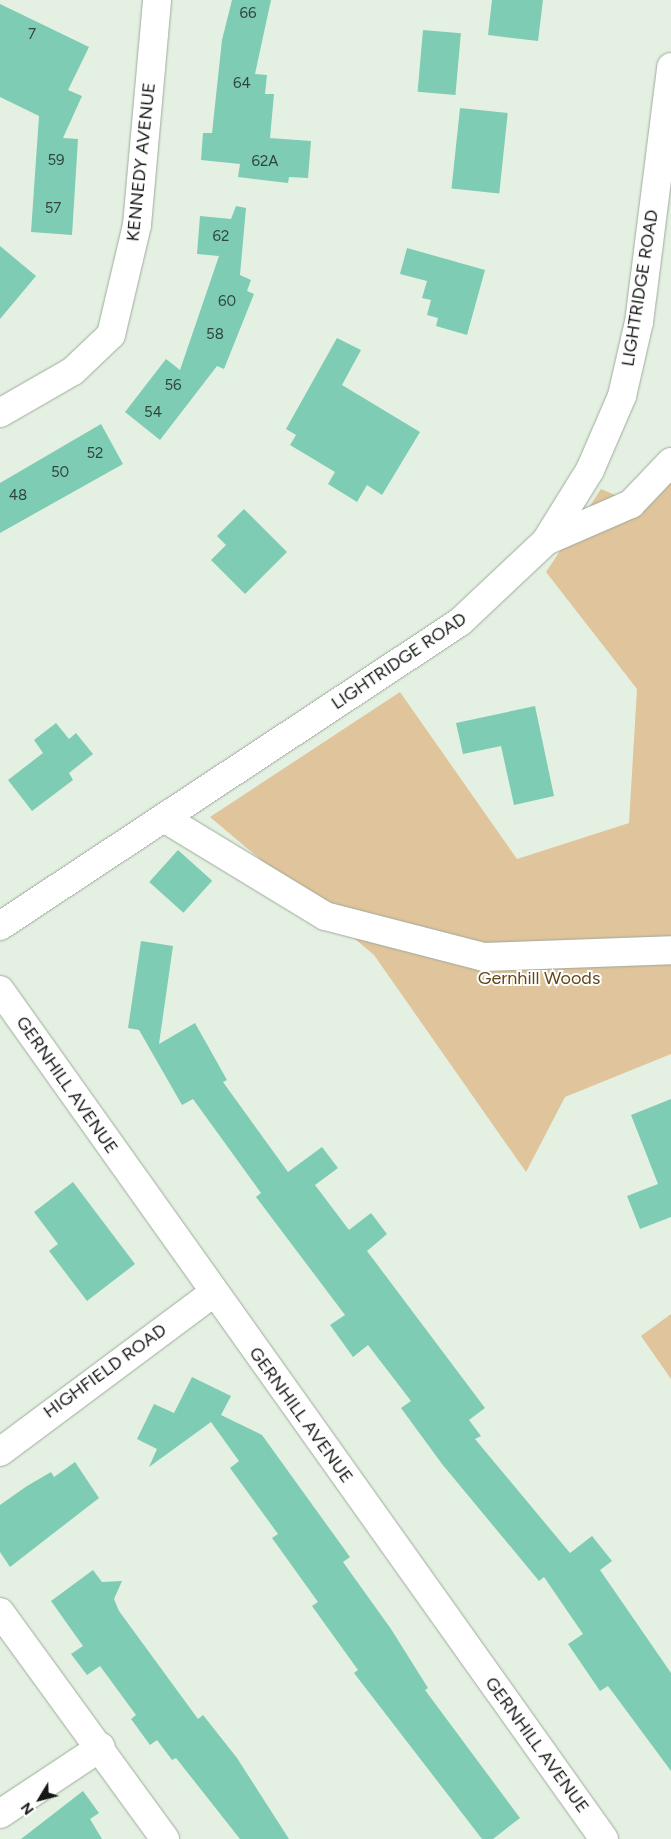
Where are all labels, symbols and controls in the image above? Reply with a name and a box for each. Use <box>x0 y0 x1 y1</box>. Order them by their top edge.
house number: 66 <box>240 5 256 23</box>
house number: 7 <box>28 26 36 44</box>
house number: 64 <box>233 75 251 93</box>
street label: KENNEDY AVENUE <box>122 82 160 242</box>
house number: 59 <box>47 152 65 170</box>
house number: 62A <box>251 153 279 171</box>
house number: 57 <box>45 200 61 218</box>
street label: LIGHTRIDGE ROAD <box>617 208 663 368</box>
house number: 62 <box>213 228 229 246</box>
house number: 60 <box>218 293 236 311</box>
house number: 58 <box>206 326 224 344</box>
house number: 56 <box>164 377 182 395</box>
house number: 54 <box>144 404 162 422</box>
house number: 52 <box>86 445 104 463</box>
house number: 50 <box>51 464 69 482</box>
house number: 48 <box>9 487 27 505</box>
street label: LIGHTRIDGE ROAD <box>327 608 471 714</box>
park label: Gernhill Woods <box>478 967 600 989</box>
street label: GERNHILL AVENUE <box>11 1012 123 1158</box>
street label: HIGHFIELD ROAD <box>39 1319 171 1423</box>
street label: GERNHILL AVENUE <box>244 1343 358 1487</box>
street label: GERNHILL AVENUE <box>480 1673 594 1817</box>
north arrow <box>15 1774 65 1824</box>
text: N <box>18 1799 38 1818</box>

